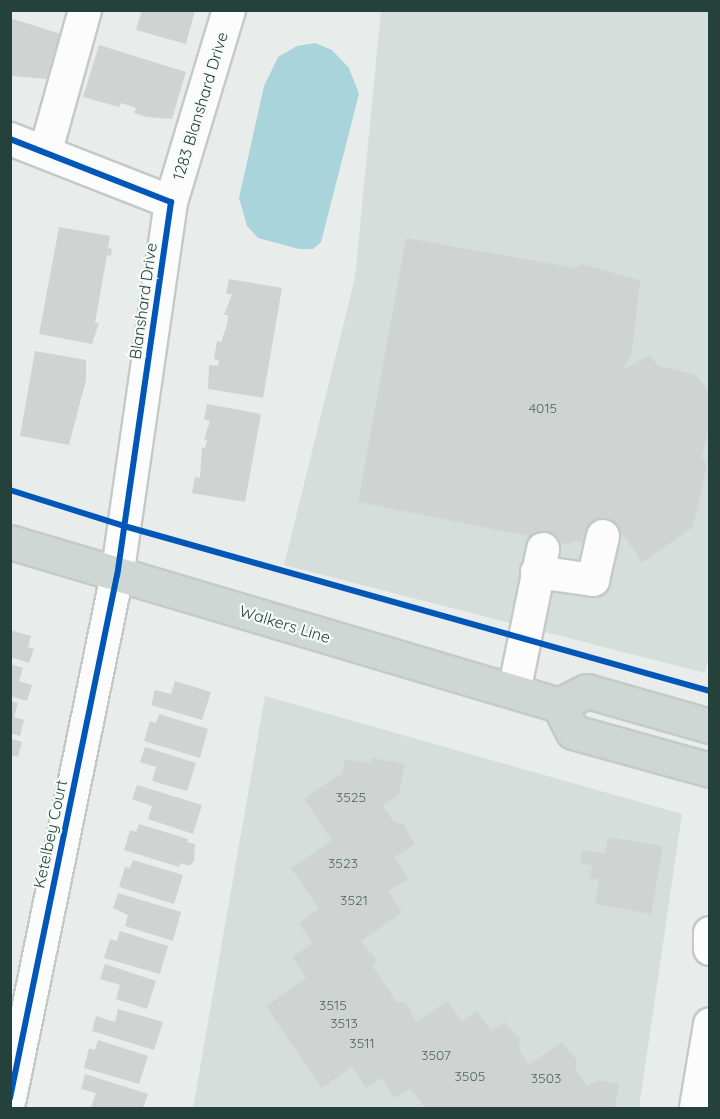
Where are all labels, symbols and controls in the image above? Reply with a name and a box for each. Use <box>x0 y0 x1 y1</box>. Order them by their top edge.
street label: 1283 Blanshard Drive <box>168 30 232 182</box>
street label: Blanshard Drive <box>125 241 161 361</box>
house number: 4015 <box>529 400 557 416</box>
street label: Walkers Line <box>237 601 333 647</box>
street label: Ketelbey Court <box>29 778 71 890</box>
house number: 3525 <box>336 789 366 805</box>
house number: 3523 <box>328 855 358 871</box>
house number: 3521 <box>340 892 368 908</box>
house number: 3515 <box>319 997 347 1013</box>
house number: 3513 <box>330 1015 358 1031</box>
house number: 3511 <box>349 1035 375 1051</box>
house number: 3507 <box>421 1047 451 1063</box>
house number: 3505 <box>455 1068 485 1084</box>
house number: 3503 <box>531 1070 561 1086</box>

